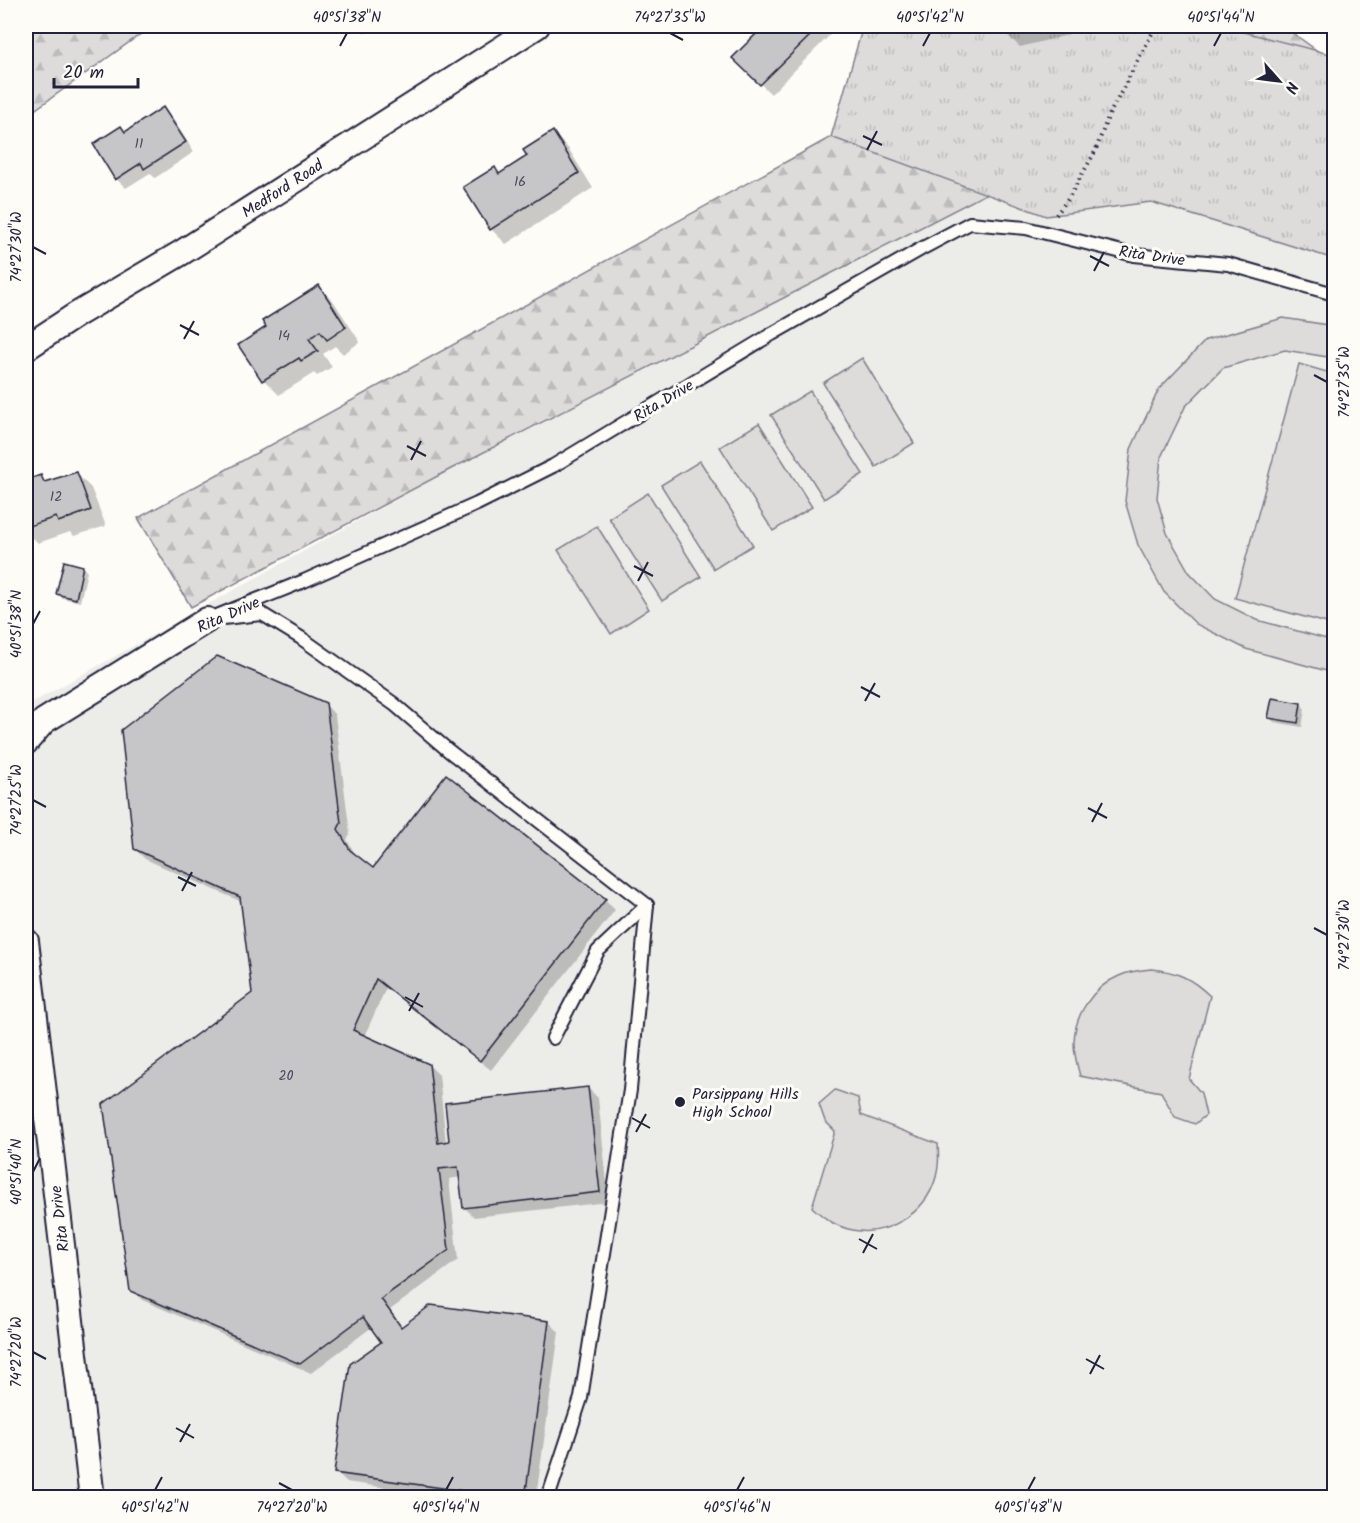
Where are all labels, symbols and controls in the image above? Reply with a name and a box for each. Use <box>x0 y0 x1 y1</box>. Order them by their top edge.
text: 40°51'38"N <box>313 6 381 30</box>
text: 74°27'35"W <box>634 6 706 30</box>
text: 40°51'42"N <box>896 6 964 30</box>
text: 40°51'44"N <box>1187 6 1255 30</box>
scale bar <box>54 51 138 89</box>
north arrow <box>1249 51 1309 111</box>
text: 20 m <box>63 59 104 88</box>
text: N <box>1278 77 1304 98</box>
house number: 11 <box>135 133 143 155</box>
street label: Medford Road <box>237 153 329 225</box>
house number: 16 <box>514 171 526 193</box>
text: 74°27'30"W <box>5 211 29 282</box>
street label: Rita Drive <box>1117 239 1187 274</box>
house number: 14 <box>278 325 290 347</box>
text: 74°27'35"W <box>1333 346 1357 418</box>
street label: Rita Drive <box>629 373 699 429</box>
house number: 12 <box>50 486 62 508</box>
text: 40°51'38"N <box>5 590 29 658</box>
street label: Rita Drive <box>193 590 264 640</box>
text: 74°27'25"W <box>5 764 29 836</box>
text: 74°27'30"W <box>1333 899 1357 970</box>
house number: 20 <box>278 1065 294 1087</box>
place label: Parsippany Hills High School <box>692 1082 799 1125</box>
marker: Parsippany Hills High School <box>673 1095 687 1109</box>
text: 40°51'40"N <box>5 1139 29 1205</box>
street label: Rita Drive <box>44 1184 77 1253</box>
text: 74°27'20"W <box>5 1316 29 1387</box>
text: 40°51'42"N <box>121 1496 189 1520</box>
text: 74°27'20"W <box>257 1496 328 1520</box>
text: 40°51'44"N <box>412 1496 480 1520</box>
text: 40°51'46"N <box>703 1496 771 1520</box>
text: 40°51'48"N <box>994 1496 1062 1520</box>

